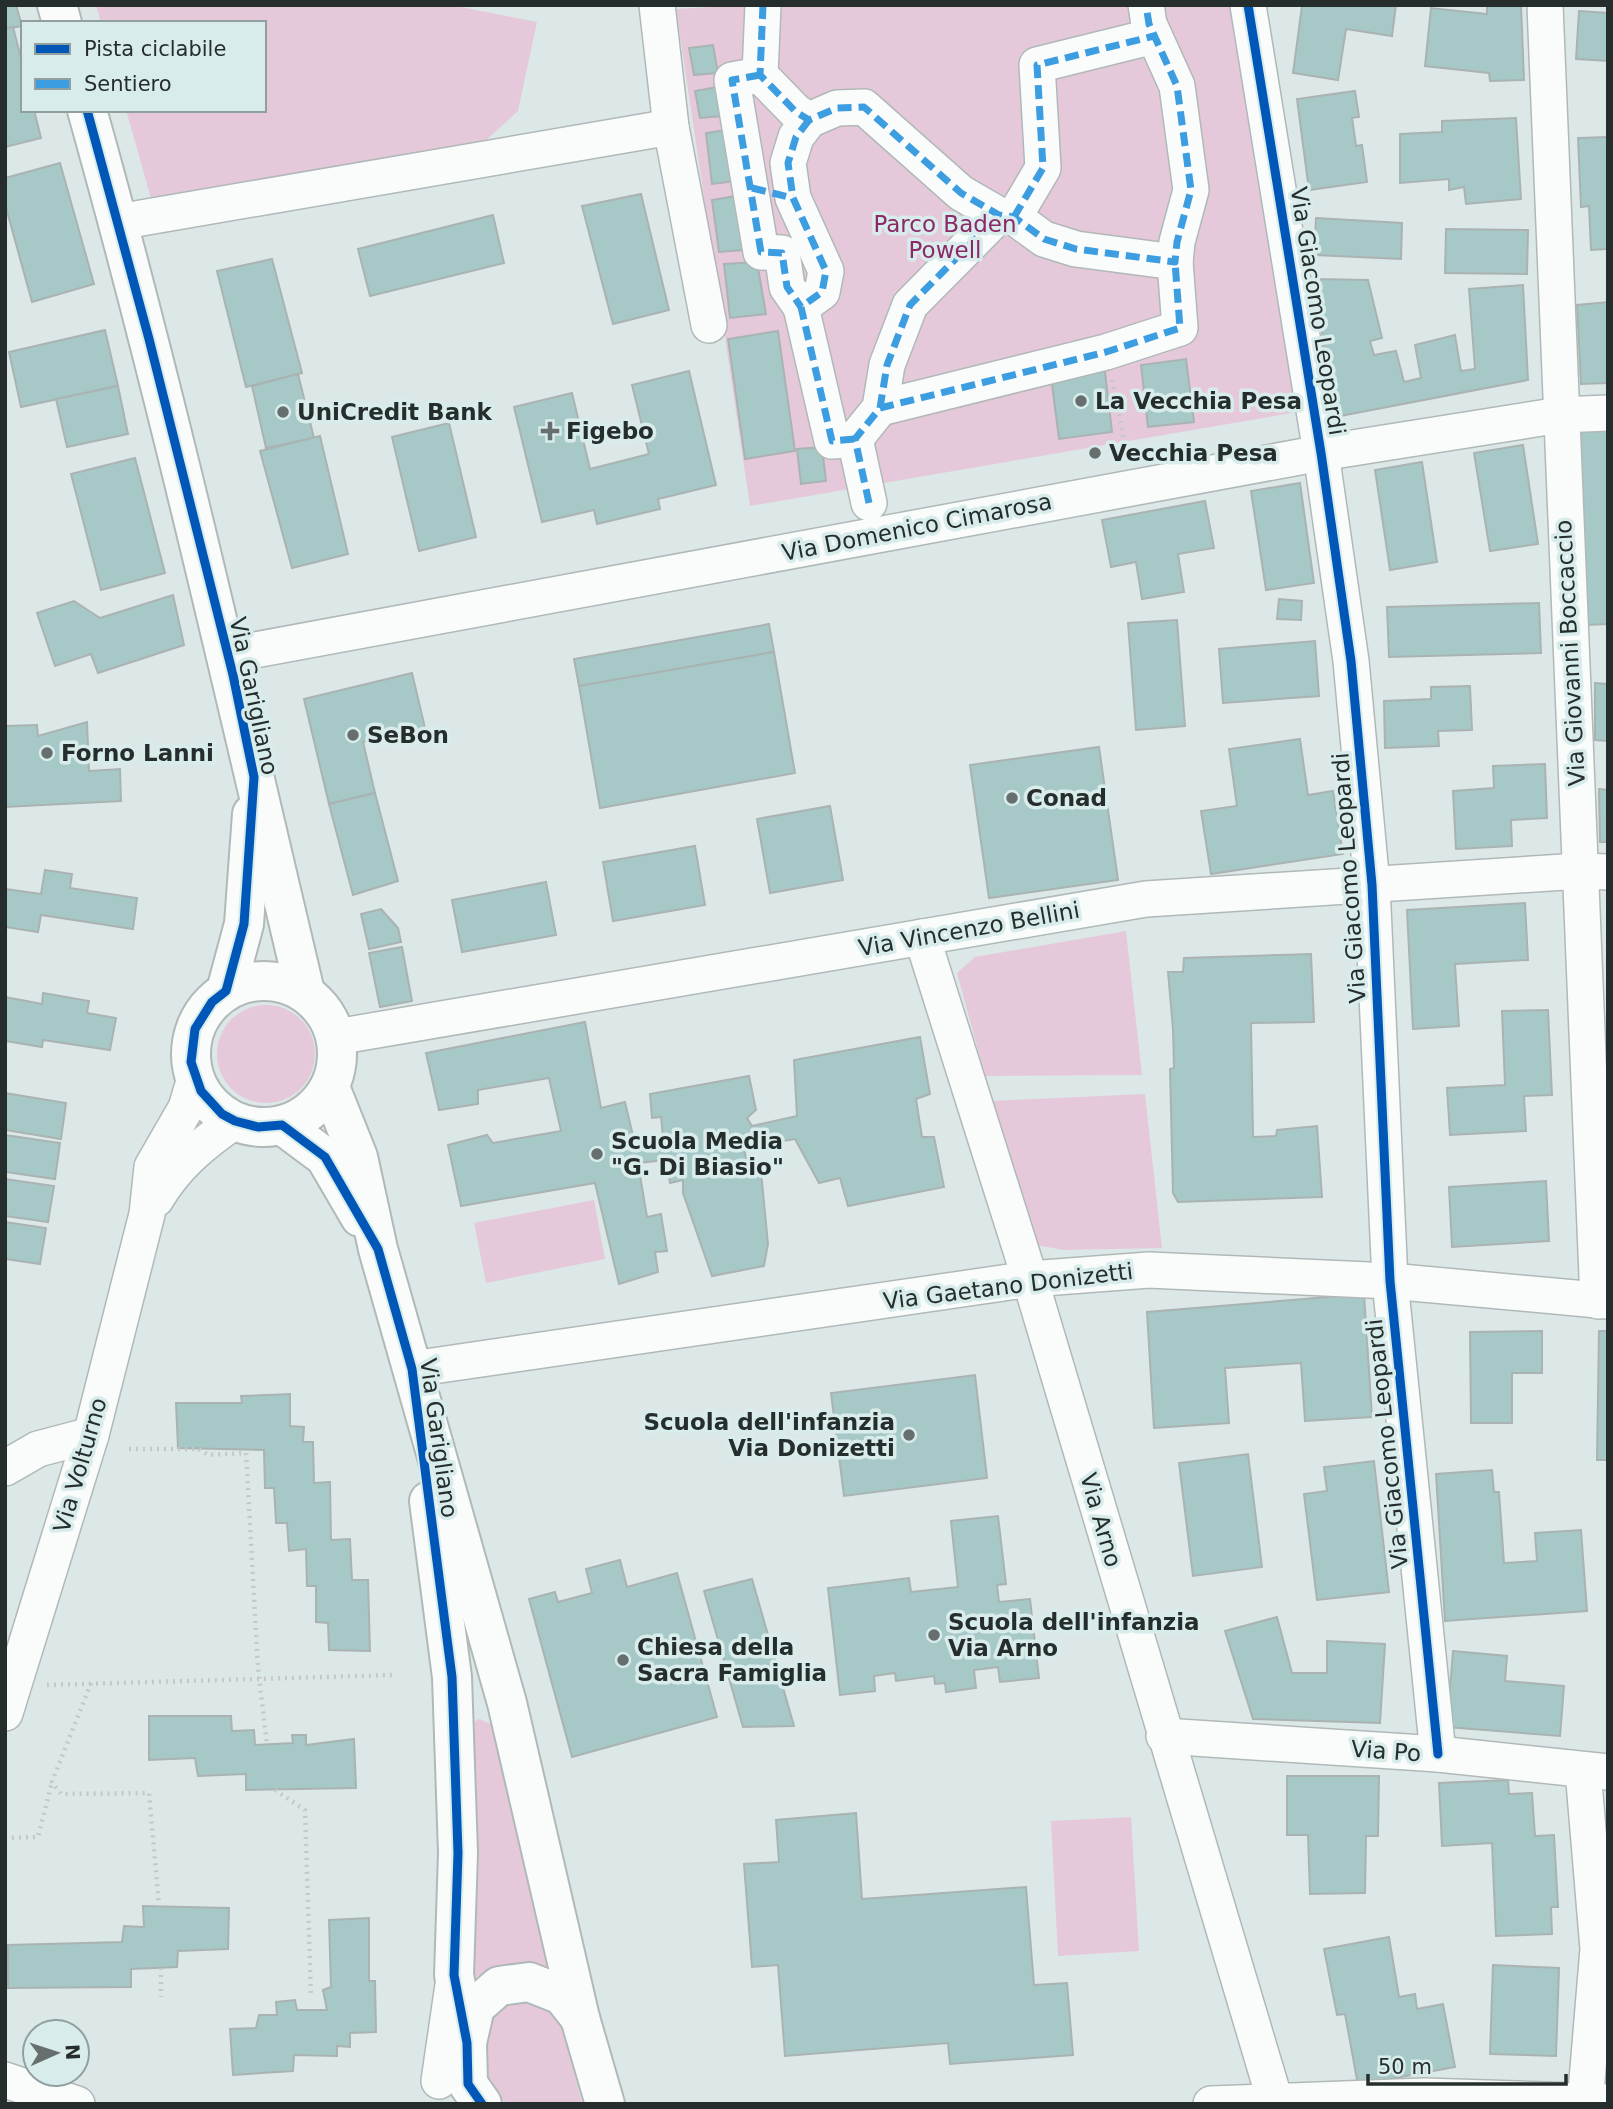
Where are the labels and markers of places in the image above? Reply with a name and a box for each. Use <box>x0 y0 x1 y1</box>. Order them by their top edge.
place label: La Vecchia Pesa <box>1095 388 1302 414</box>
marker: La Vecchia Pesa <box>1073 393 1089 409</box>
place label: UniCredit Bank <box>297 399 493 425</box>
marker: UniCredit Bank <box>275 404 291 420</box>
place label: Figebo <box>566 418 654 444</box>
marker: Figebo <box>540 421 560 441</box>
place label: Vecchia Pesa <box>1109 440 1278 466</box>
marker: Vecchia Pesa <box>1087 445 1103 461</box>
place label: SeBon <box>367 722 449 748</box>
marker: SeBon <box>345 727 361 743</box>
place label: Forno Lanni <box>61 740 214 766</box>
marker: Forno Lanni <box>39 745 55 761</box>
place label: Conad <box>1026 785 1107 811</box>
marker: Conad <box>1004 790 1020 806</box>
place label: Scuola Media "G. Di Biasio" <box>611 1128 784 1180</box>
marker: Scuola Media "G. Di Biasio" <box>589 1146 605 1162</box>
place label: Scuola dell'infanzia Via Donizetti <box>643 1409 895 1461</box>
marker: Scuola dell'infanzia Via Donizetti <box>901 1427 917 1443</box>
place label: Scuola dell'infanzia Via Arno <box>948 1609 1200 1661</box>
marker: Scuola dell'infanzia Via Arno <box>926 1627 942 1643</box>
place label: Chiesa della Sacra Famiglia <box>637 1634 827 1686</box>
marker: Chiesa della Sacra Famiglia <box>615 1652 631 1668</box>

